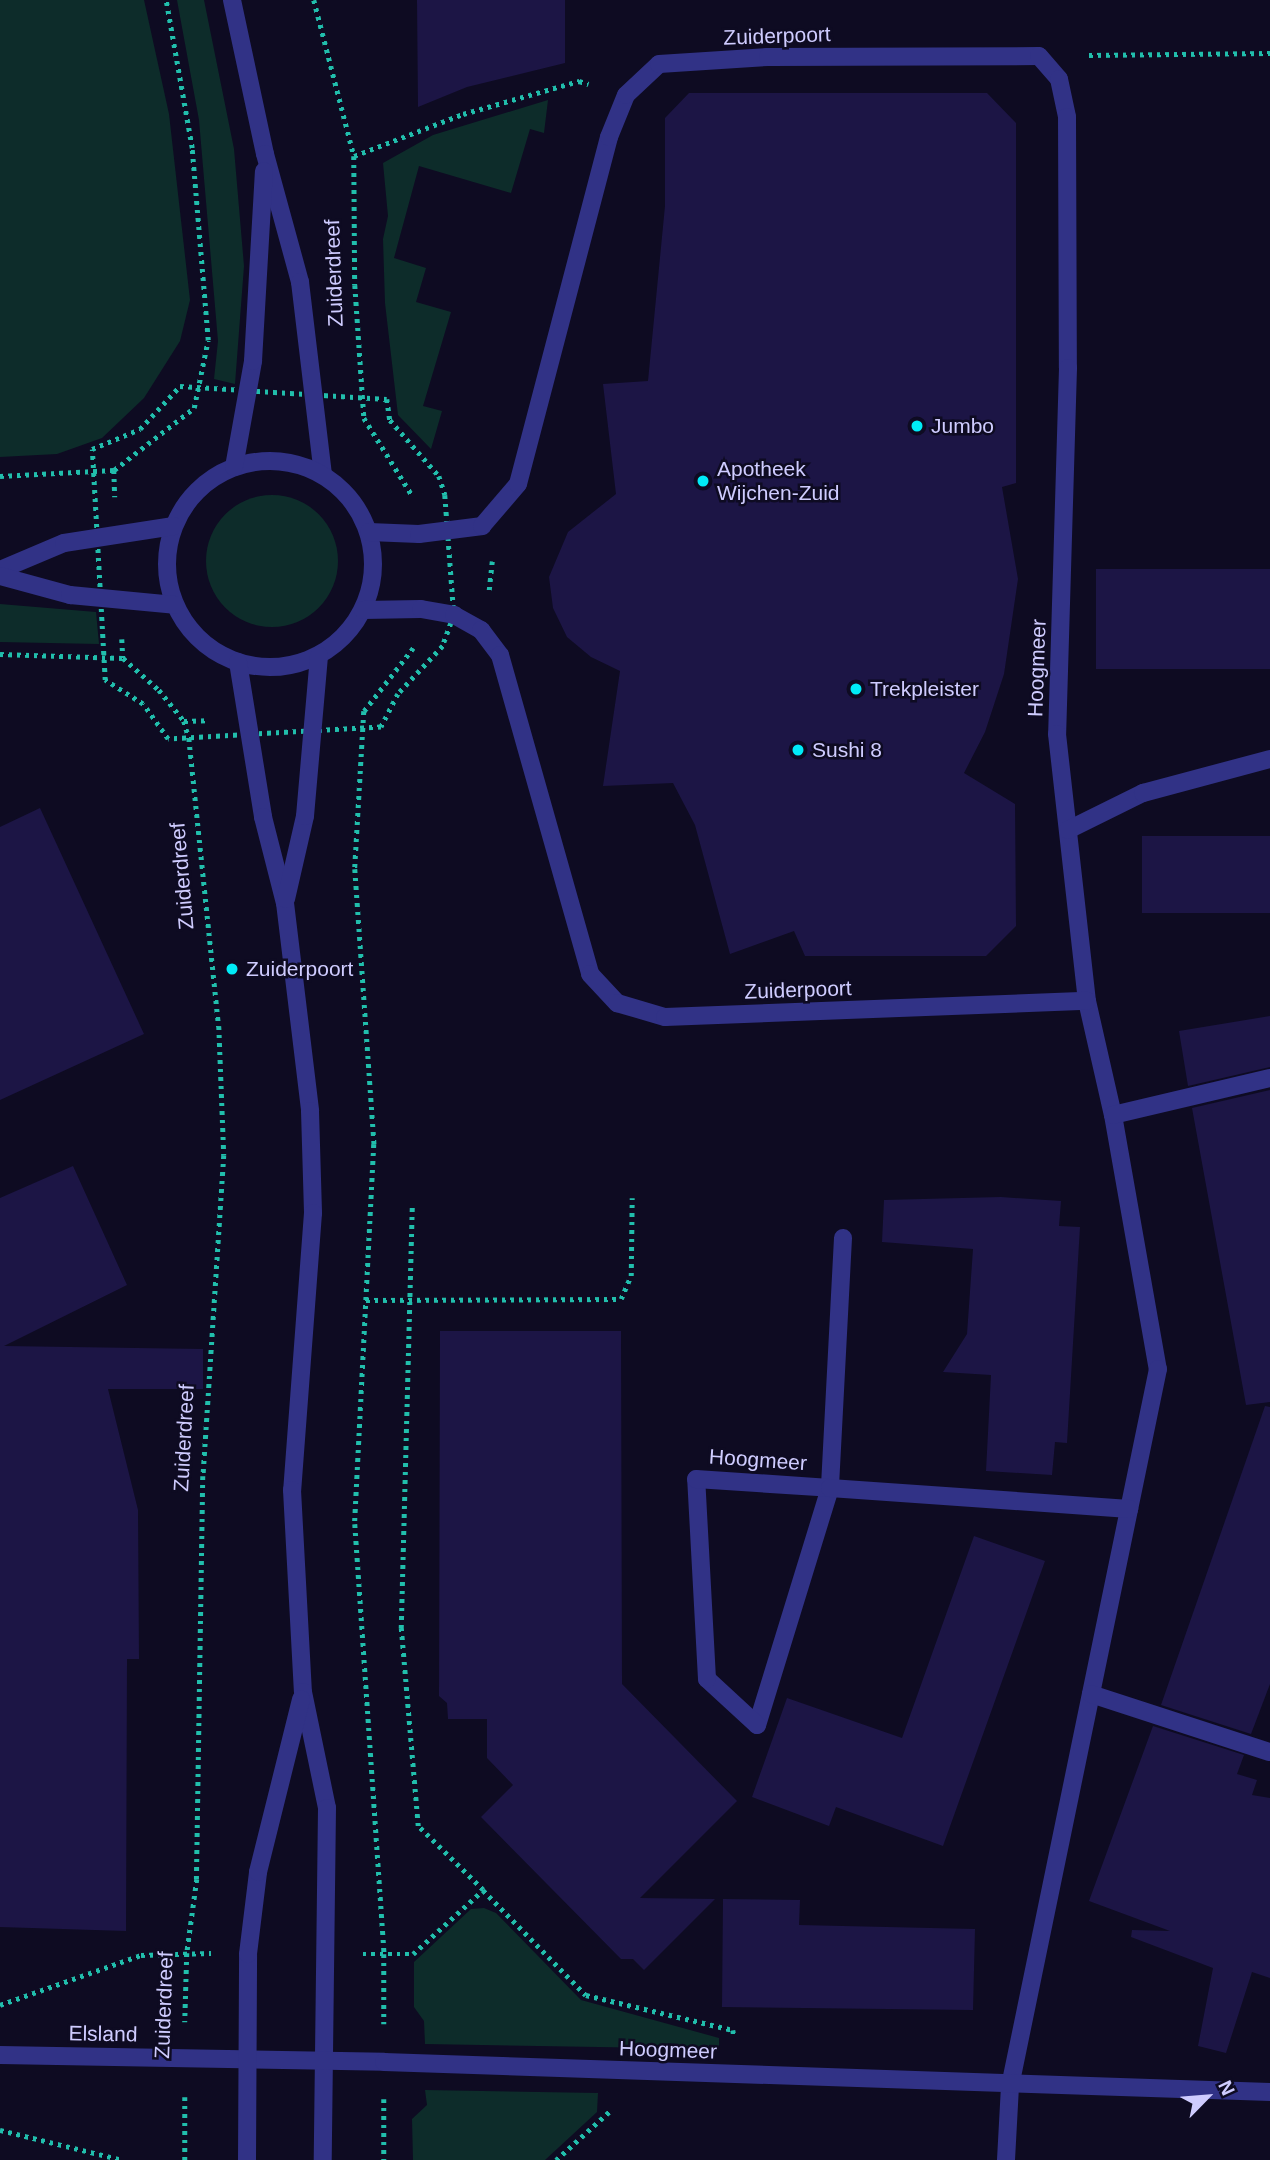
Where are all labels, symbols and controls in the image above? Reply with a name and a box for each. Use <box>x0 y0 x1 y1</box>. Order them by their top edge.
street label: Zuiderpoort <box>723 22 831 50</box>
street label: Zuiderdreef <box>320 219 348 327</box>
place label: Jumbo <box>931 413 994 439</box>
marker: Jumbo <box>909 418 925 434</box>
place label: Apotheek Wijchen-Zuid <box>717 456 840 506</box>
marker: Apotheek Wijchen-Zuid <box>695 473 711 489</box>
street label: Hoogmeer <box>1023 619 1051 717</box>
place label: Trekpleister <box>870 676 979 702</box>
marker: Trekpleister <box>848 681 864 697</box>
place label: Sushi 8 <box>812 737 882 763</box>
marker: Sushi 8 <box>790 742 806 758</box>
street label: Zuiderdreef <box>165 821 199 931</box>
place label: Zuiderpoort <box>246 956 353 982</box>
marker: Zuiderpoort <box>224 961 240 977</box>
street label: Zuiderpoort <box>744 976 852 1004</box>
street label: Zuiderdreef <box>169 1384 199 1492</box>
street label: Hoogmeer <box>708 1444 808 1476</box>
street label: Zuiderdreef <box>150 1951 178 2059</box>
street label: Elsland <box>68 2021 138 2047</box>
street label: Hoogmeer <box>619 2036 717 2064</box>
north arrow <box>1172 2062 1242 2132</box>
text: N <box>1214 2077 1239 2099</box>

